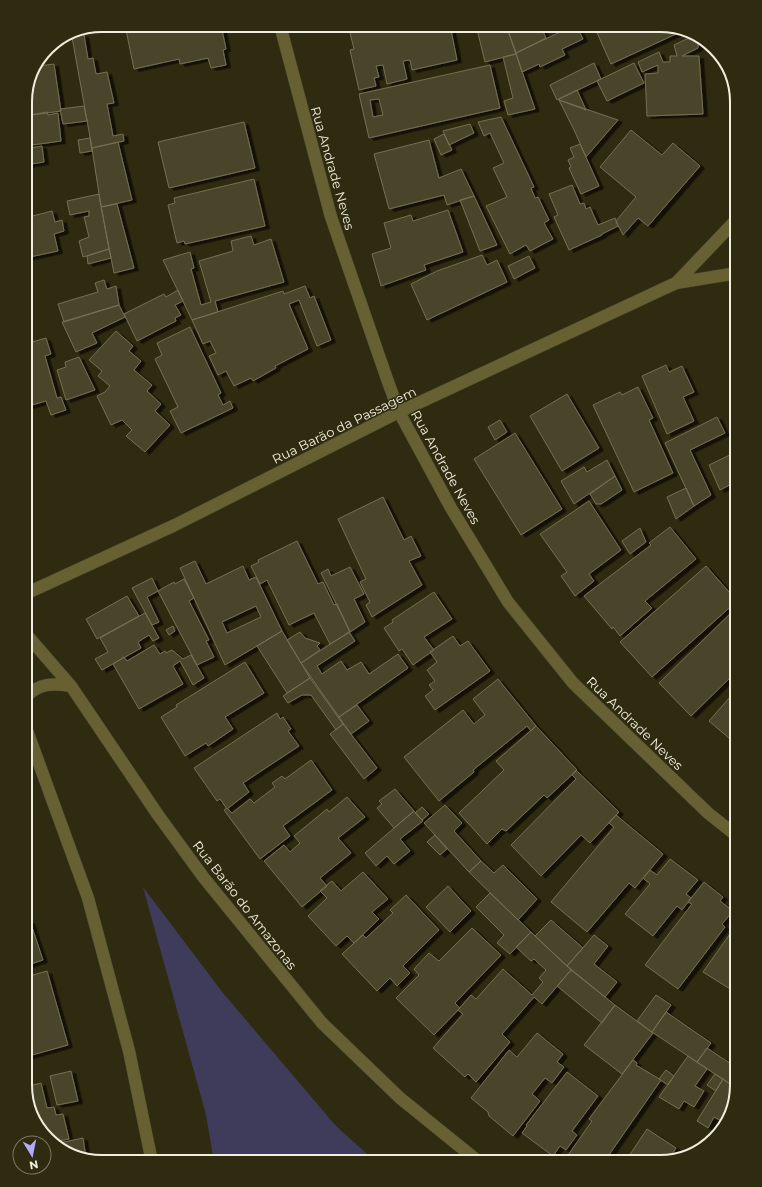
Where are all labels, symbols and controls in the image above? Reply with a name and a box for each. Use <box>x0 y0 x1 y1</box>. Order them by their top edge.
street label: Rua Andrade Neves <box>308 104 358 232</box>
street label: Rua Barão da Passagem <box>269 383 419 467</box>
street label: Rua Andrade Neves <box>408 407 484 527</box>
street label: Rua Andrade Neves <box>583 673 687 773</box>
street label: Rua Barão do Amazonas <box>190 837 300 973</box>
north arrow <box>12 1135 52 1175</box>
text: N <box>28 1157 39 1173</box>

